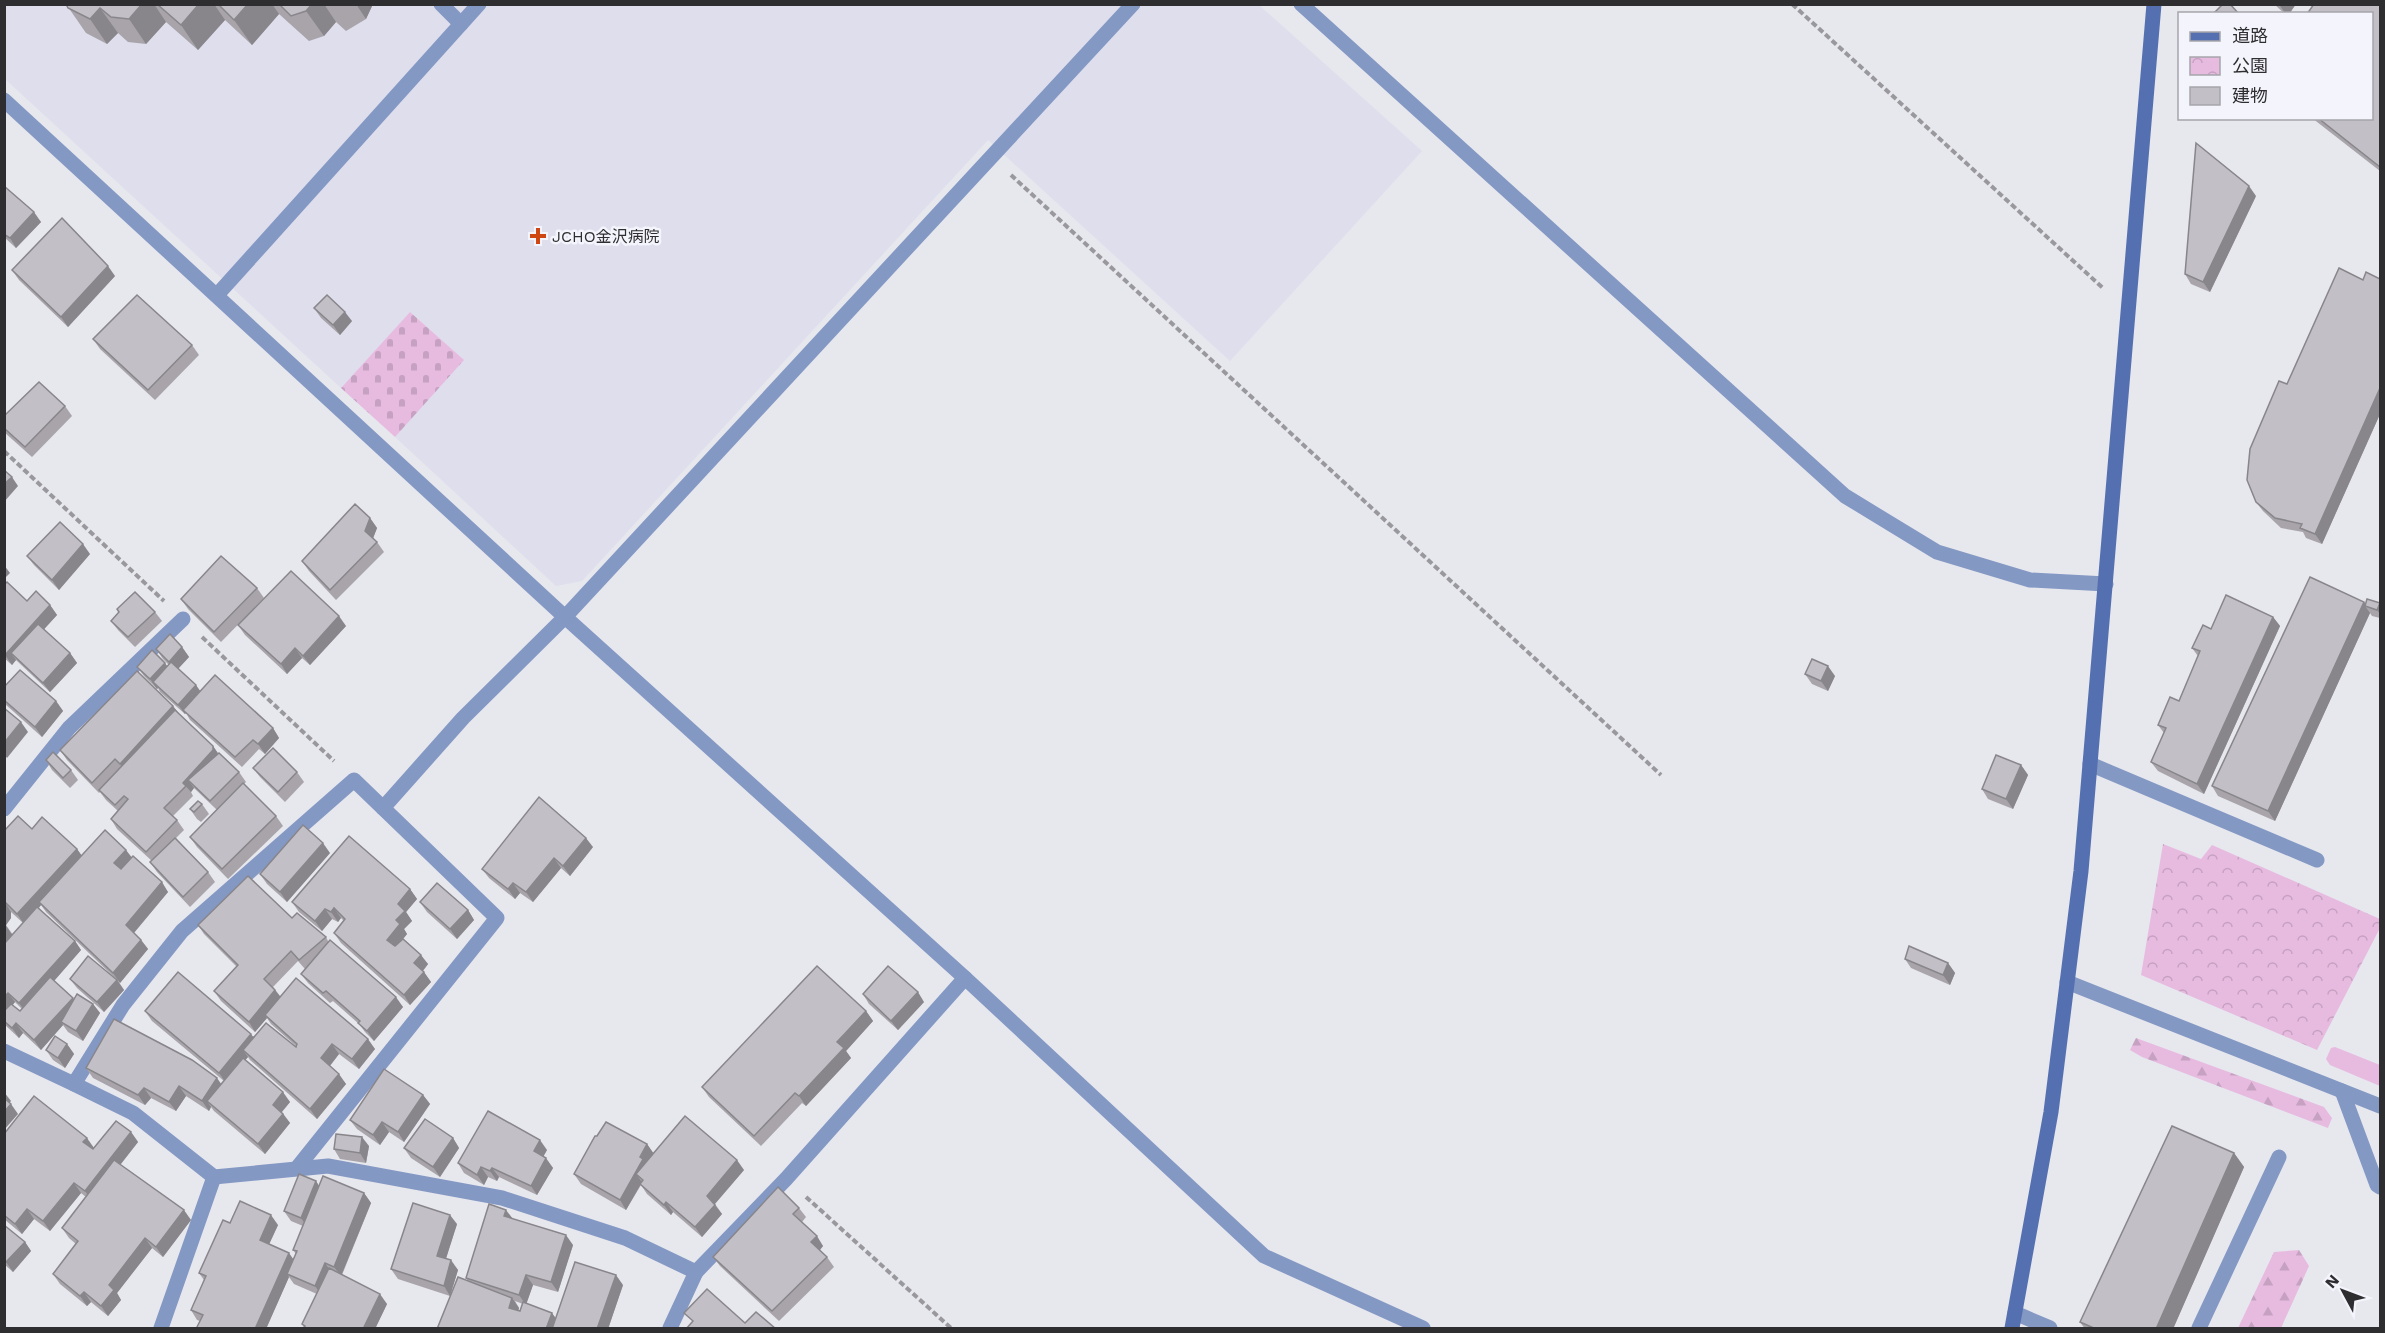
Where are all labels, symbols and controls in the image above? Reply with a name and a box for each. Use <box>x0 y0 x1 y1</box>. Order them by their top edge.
legend <box>2178 12 2373 120</box>
text: 道路 <box>2232 25 2268 46</box>
text: 公園 <box>2232 55 2268 76</box>
text: 建物 <box>2232 85 2268 106</box>
marker: JCHO金沢病院 <box>529 227 547 245</box>
place label: JCHO金沢病院 <box>552 227 660 246</box>
north arrow <box>2313 1261 2373 1321</box>
text: N <box>2321 1271 2343 1292</box>

